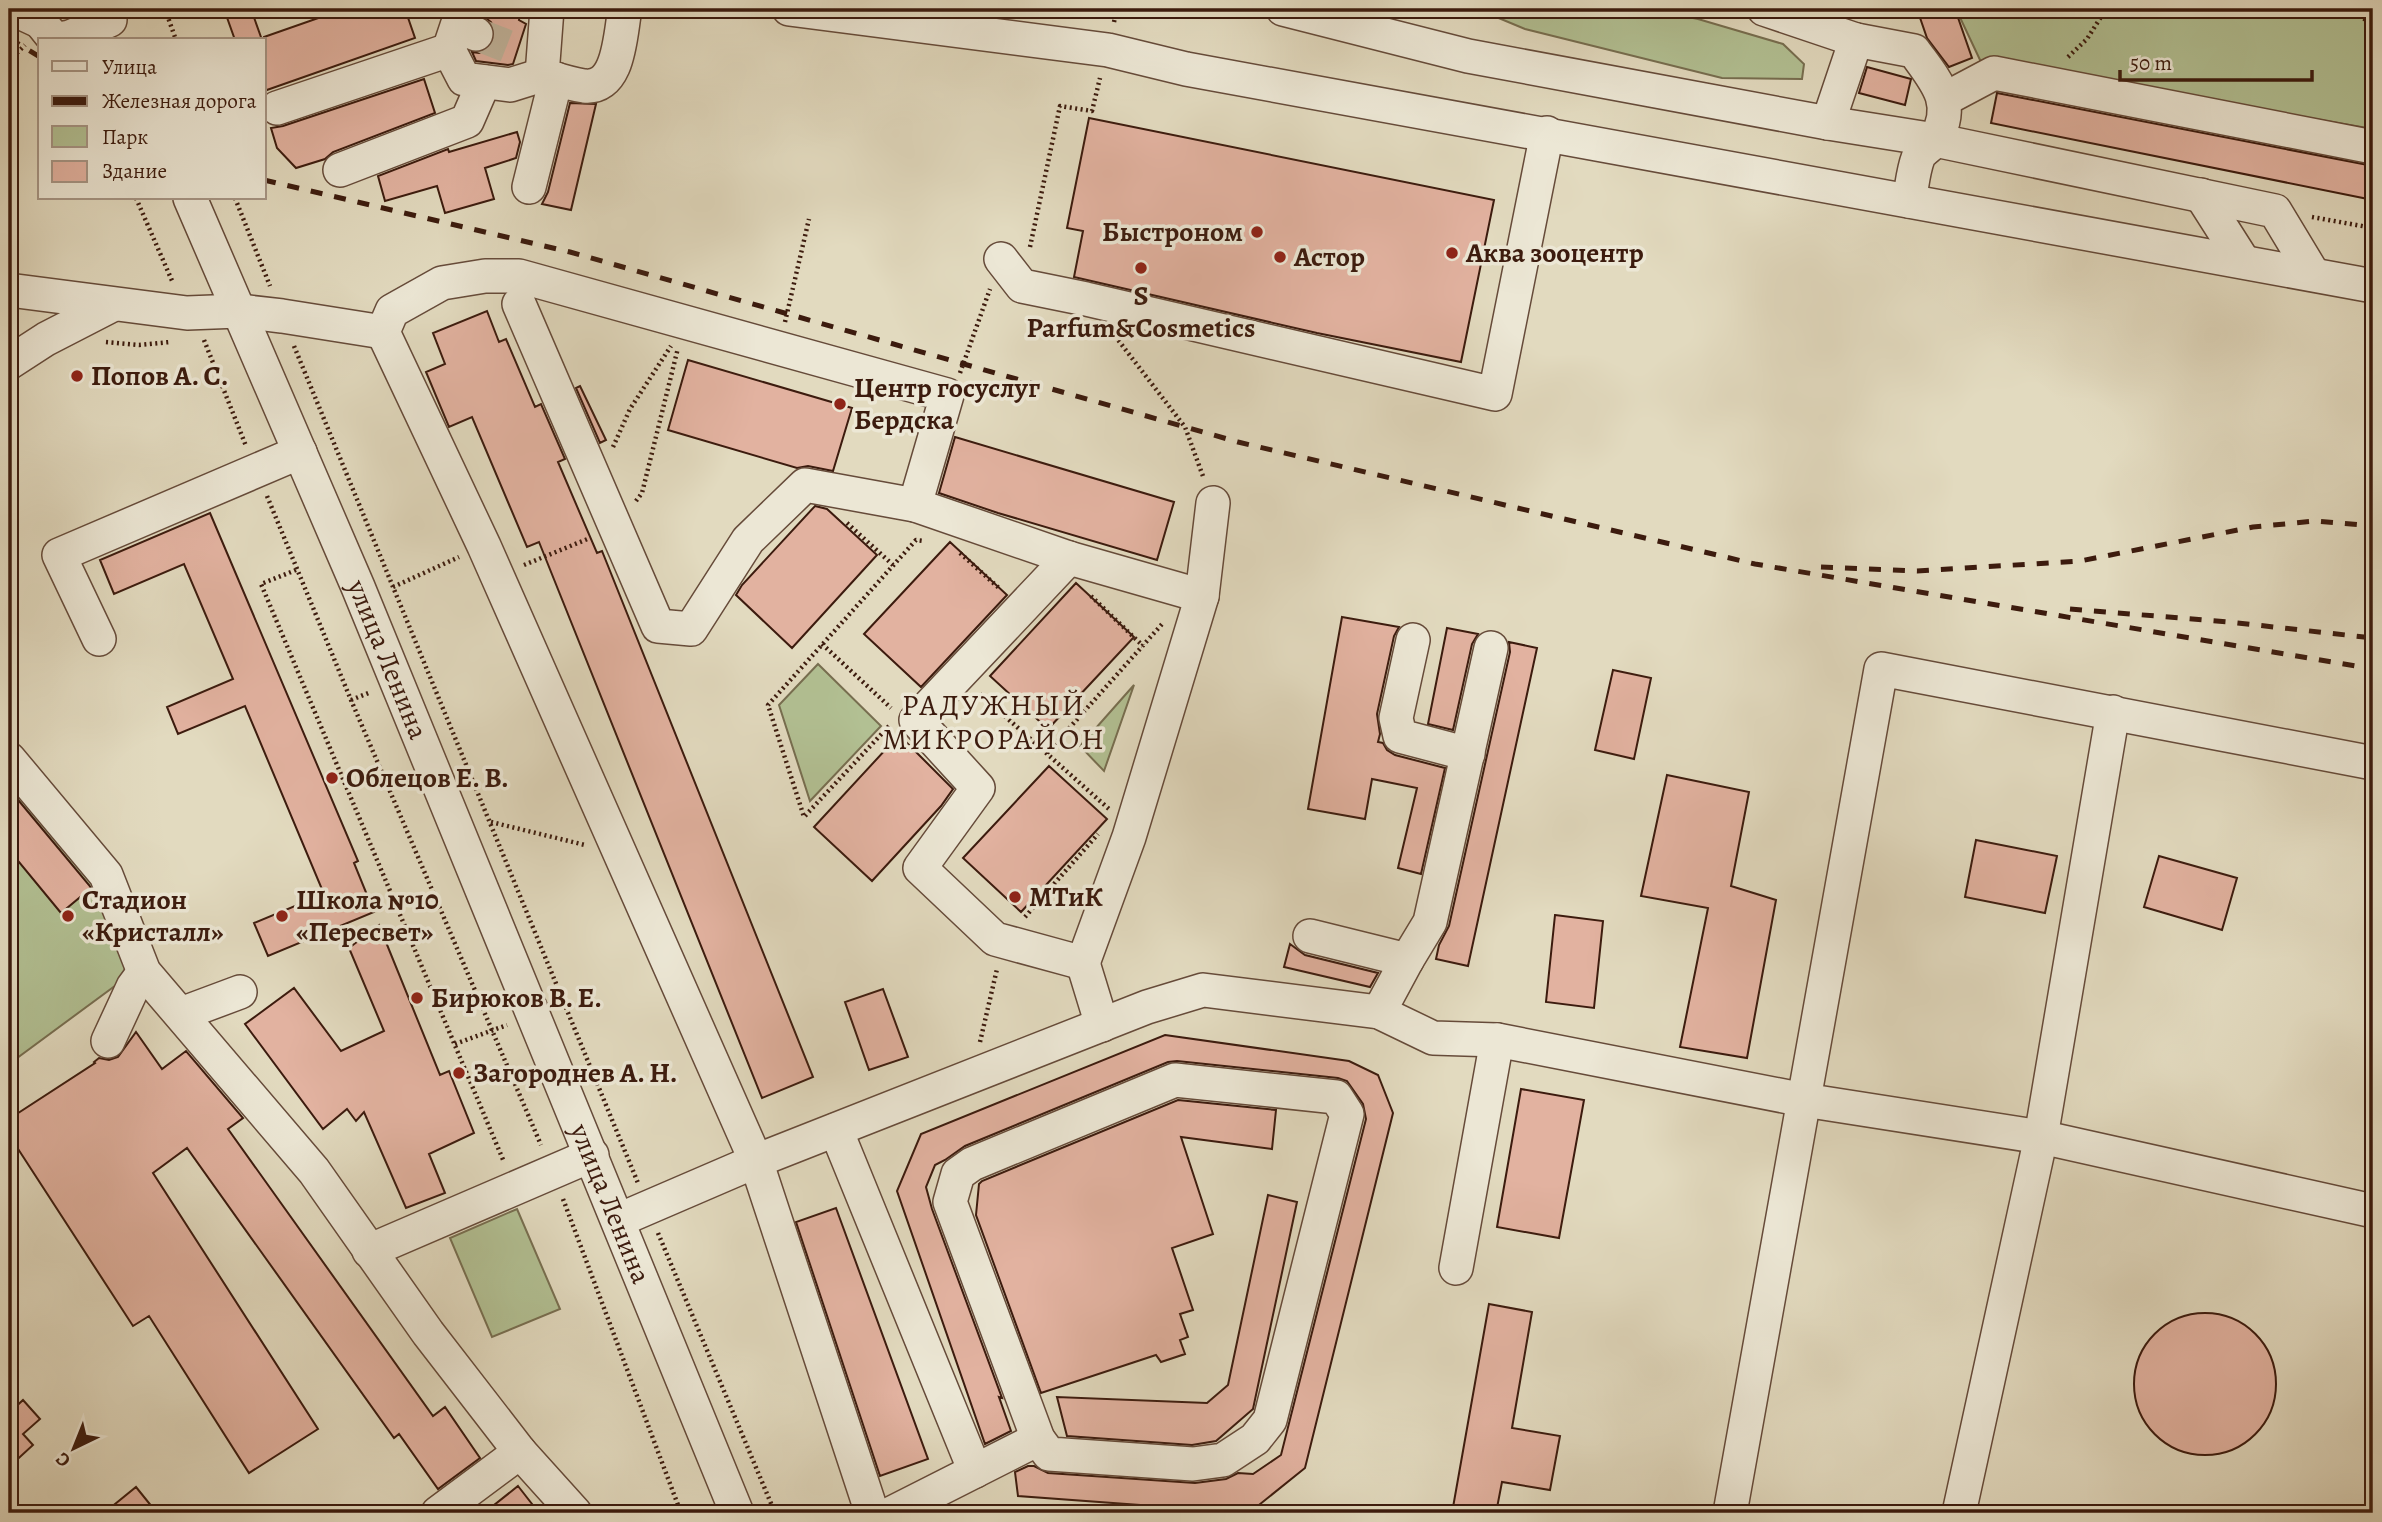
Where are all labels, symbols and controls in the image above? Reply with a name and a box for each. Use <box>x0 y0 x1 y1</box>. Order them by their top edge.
legend <box>38 38 266 200</box>
scale bar <box>2120 38 2312 82</box>
text: 50 m <box>2130 49 2172 77</box>
text: Улица <box>102 53 157 81</box>
text: Железная дорога <box>102 87 257 115</box>
text: Парк <box>102 123 148 151</box>
text: Здание <box>102 157 167 185</box>
place label: Быстроном <box>1102 213 1243 251</box>
marker: Быстроном <box>1249 224 1265 240</box>
place label: Аква зооцентр <box>1465 234 1644 272</box>
place label: Астор <box>1293 238 1365 276</box>
marker: Аква зооцентр <box>1444 245 1460 261</box>
marker: Астор <box>1272 249 1288 265</box>
marker: S Parfum&Cosmetics <box>1133 260 1149 276</box>
place label: S Parfum&Cosmetics <box>1026 277 1256 347</box>
place label: Попов А. С. <box>91 357 228 395</box>
marker: Попов А. С. <box>69 368 85 384</box>
place label: Центр госуслуг Бердска <box>854 369 1040 439</box>
marker: Центр госуслуг Бердска <box>832 396 848 412</box>
street label: улица Ленина <box>338 573 437 745</box>
district label: РАДУЖНЫЙ МИКРОРАЙОН <box>882 685 1106 759</box>
place label: Облецов Е. В. <box>346 759 509 797</box>
marker: Облецов Е. В. <box>324 770 340 786</box>
place label: МТиК <box>1029 878 1103 916</box>
place label: Стадион «Кристалл» <box>82 881 223 951</box>
place label: Школа №10 «Пересвет» <box>296 881 439 951</box>
marker: МТиК <box>1007 889 1023 905</box>
marker: Стадион «Кристалл» <box>60 908 76 924</box>
marker: Школа №10 «Пересвет» <box>274 908 290 924</box>
place label: Бирюков В. Е. <box>431 979 602 1017</box>
marker: Бирюков В. Е. <box>409 990 425 1006</box>
place label: Загороднев А. Н. <box>473 1054 678 1092</box>
marker: Загороднев А. Н. <box>451 1065 467 1081</box>
street label: улица Ленина <box>560 1117 660 1289</box>
north arrow <box>38 1414 108 1484</box>
text: С <box>50 1446 76 1473</box>

